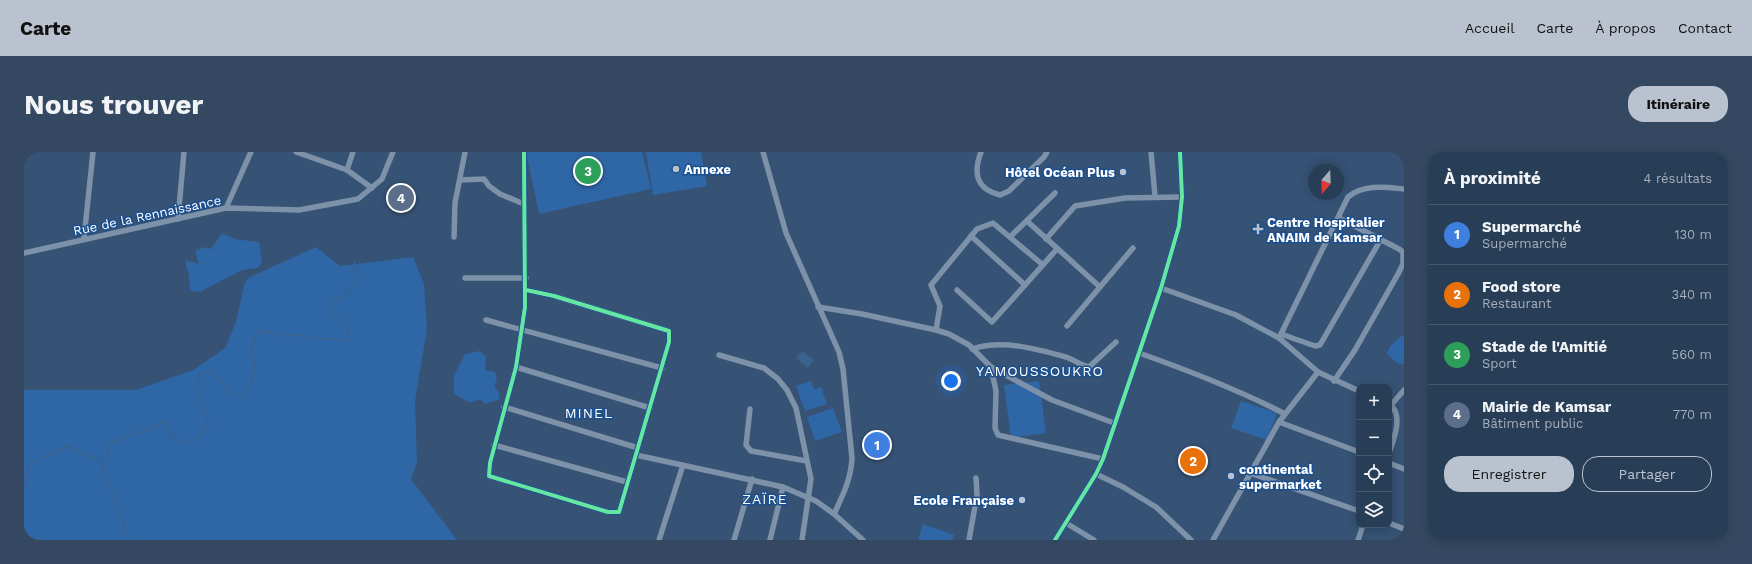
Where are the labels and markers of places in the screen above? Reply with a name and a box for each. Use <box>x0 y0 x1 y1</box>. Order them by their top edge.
pin: 3 <box>575 156 601 186</box>
place label: Annexe <box>684 162 731 177</box>
marker: Annexe <box>671 164 681 174</box>
place label: Hôtel Océan Plus <box>1005 165 1115 180</box>
marker: Hôtel Océan Plus <box>1118 167 1128 177</box>
pin: 4 <box>388 183 414 213</box>
place label: Centre Hospitalier ANAIM de Kamsar <box>1267 215 1385 245</box>
marker: Centre Hospitalier ANAIM de Kamsar <box>1252 223 1264 235</box>
pin: 1 <box>864 430 890 460</box>
pin: 2 <box>1180 446 1206 476</box>
place label: continental supermarket <box>1239 462 1322 492</box>
marker: continental supermarket <box>1226 471 1236 481</box>
place label: Ecole Française <box>913 493 1014 508</box>
marker: Ecole Française <box>1017 495 1027 505</box>

